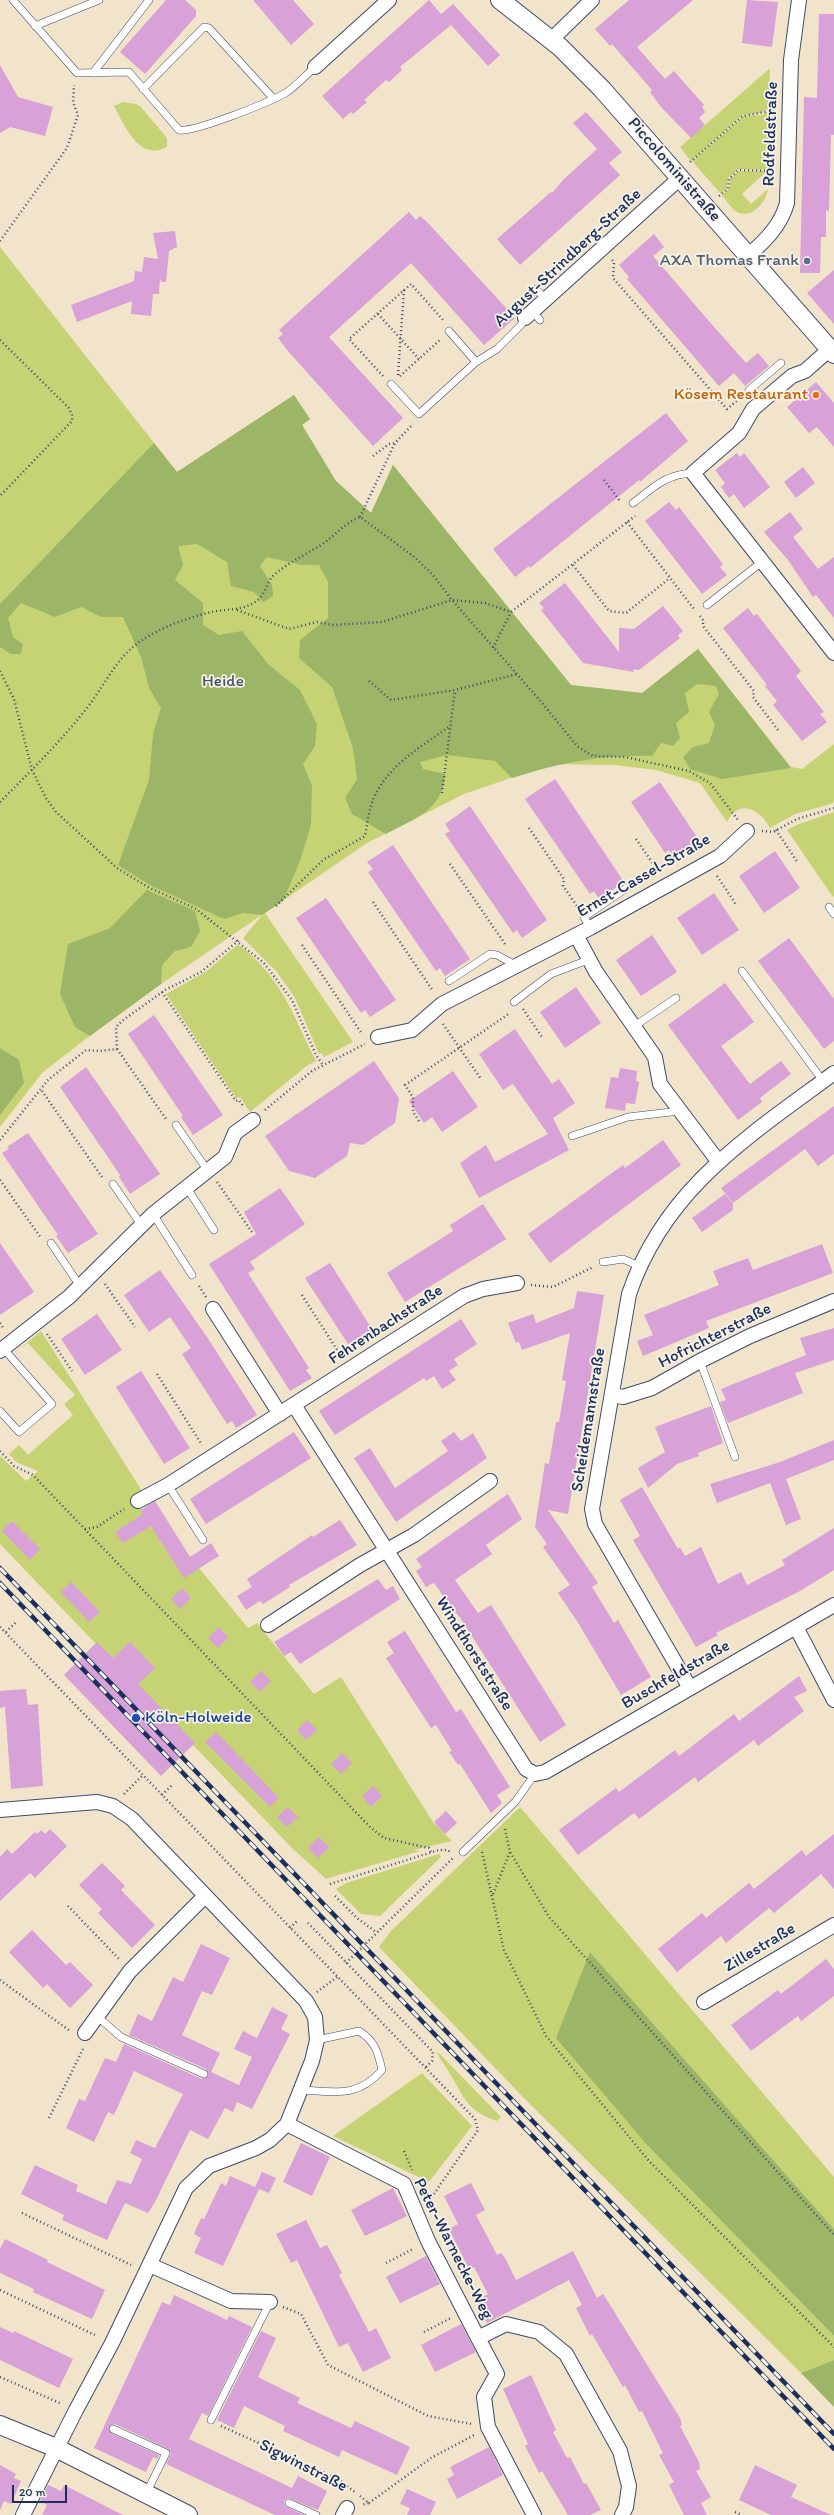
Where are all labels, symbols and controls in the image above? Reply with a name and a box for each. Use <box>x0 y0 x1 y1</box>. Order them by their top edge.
street label: Rodfeldstraße <box>759 81 783 187</box>
street label: Piccoloministraße <box>623 114 725 226</box>
street label: August-Strindberg-Straße <box>490 184 646 332</box>
place label: AXA Thomas Frank <box>660 251 799 271</box>
marker: AXA Thomas Frank <box>802 256 812 266</box>
place label: Kösem Restaurant <box>674 385 808 405</box>
marker: Kösem Restaurant <box>811 390 821 400</box>
park label: Heide <box>202 672 244 692</box>
street label: Ernst-Cassel-Straße <box>574 829 714 923</box>
street label: Fehrenbachstraße <box>325 1280 447 1370</box>
street label: Hofrichterstraße <box>655 1299 775 1373</box>
street label: Scheidemannstraße <box>568 1346 610 1494</box>
street label: Windthorststraße <box>431 1593 517 1715</box>
street label: Buschfeldstraße <box>618 1636 734 1714</box>
place label: Köln-Holweide <box>145 1708 252 1728</box>
marker: Köln-Holweide <box>130 1712 142 1724</box>
street label: Zillestraße <box>721 1919 799 1977</box>
street label: Peter-Warnecke-Weg <box>409 2175 497 2323</box>
street label: Sigwinstraße <box>256 2435 350 2497</box>
scale bar <box>14 2477 69 2503</box>
text: 20 m <box>19 2485 46 2499</box>

